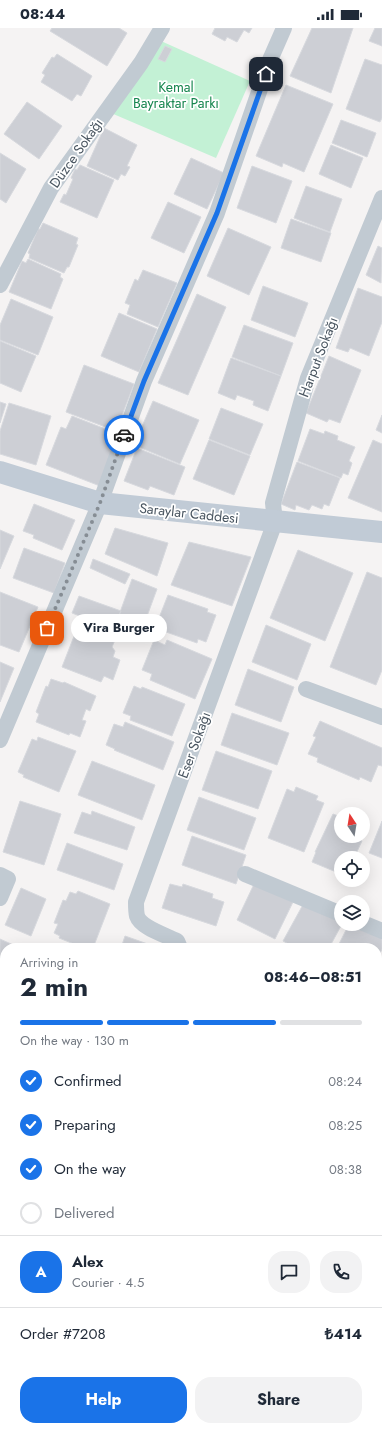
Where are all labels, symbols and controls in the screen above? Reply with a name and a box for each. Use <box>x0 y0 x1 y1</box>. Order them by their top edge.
text: 08:44 <box>20 3 65 25</box>
pin <box>249 57 283 91</box>
icon: home <box>255 63 277 85</box>
park label: Kemal Bayraktar Parkı <box>133 77 219 113</box>
street label: Düzce Sokağı <box>45 114 107 192</box>
street label: Harput Sokağı <box>294 314 342 400</box>
courier <box>104 415 144 455</box>
icon: car <box>113 424 135 446</box>
street label: Saraylar Caddesi <box>138 498 240 528</box>
pin <box>30 611 64 645</box>
callout: Vira Burger <box>71 614 167 642</box>
icon: bag <box>36 617 58 639</box>
text: Vira Burger <box>83 618 155 637</box>
street label: Eser Sokağı <box>173 709 215 781</box>
north arrow <box>334 807 370 843</box>
map controls <box>334 807 370 931</box>
button: locate <box>334 851 370 887</box>
button: layers <box>334 895 370 931</box>
text: Arriving in <box>20 953 78 972</box>
text: 08:46–08:51 <box>264 966 362 988</box>
text: 2 min <box>20 968 88 1006</box>
text: On the way · 130 m <box>20 1031 129 1050</box>
icon: check <box>20 1070 42 1092</box>
text: Confirmed <box>54 1070 122 1092</box>
text: 08:24 <box>328 1072 362 1091</box>
icon: check <box>20 1114 42 1136</box>
text: Preparing <box>54 1114 116 1136</box>
text: 08:25 <box>328 1116 362 1135</box>
icon: check <box>20 1158 42 1180</box>
text: On the way <box>54 1158 126 1180</box>
text: 08:38 <box>329 1160 362 1179</box>
text: Delivered <box>54 1202 115 1224</box>
text: Alex <box>72 1251 103 1273</box>
button: chat <box>268 1251 310 1293</box>
button: phone <box>320 1251 362 1293</box>
text: A <box>35 1261 47 1283</box>
text: Courier · 4.5 <box>72 1273 144 1292</box>
text: Order #7208 <box>20 1323 106 1345</box>
text: ₺414 <box>325 1323 362 1345</box>
button: Help <box>20 1377 187 1423</box>
button: Share <box>195 1377 362 1423</box>

